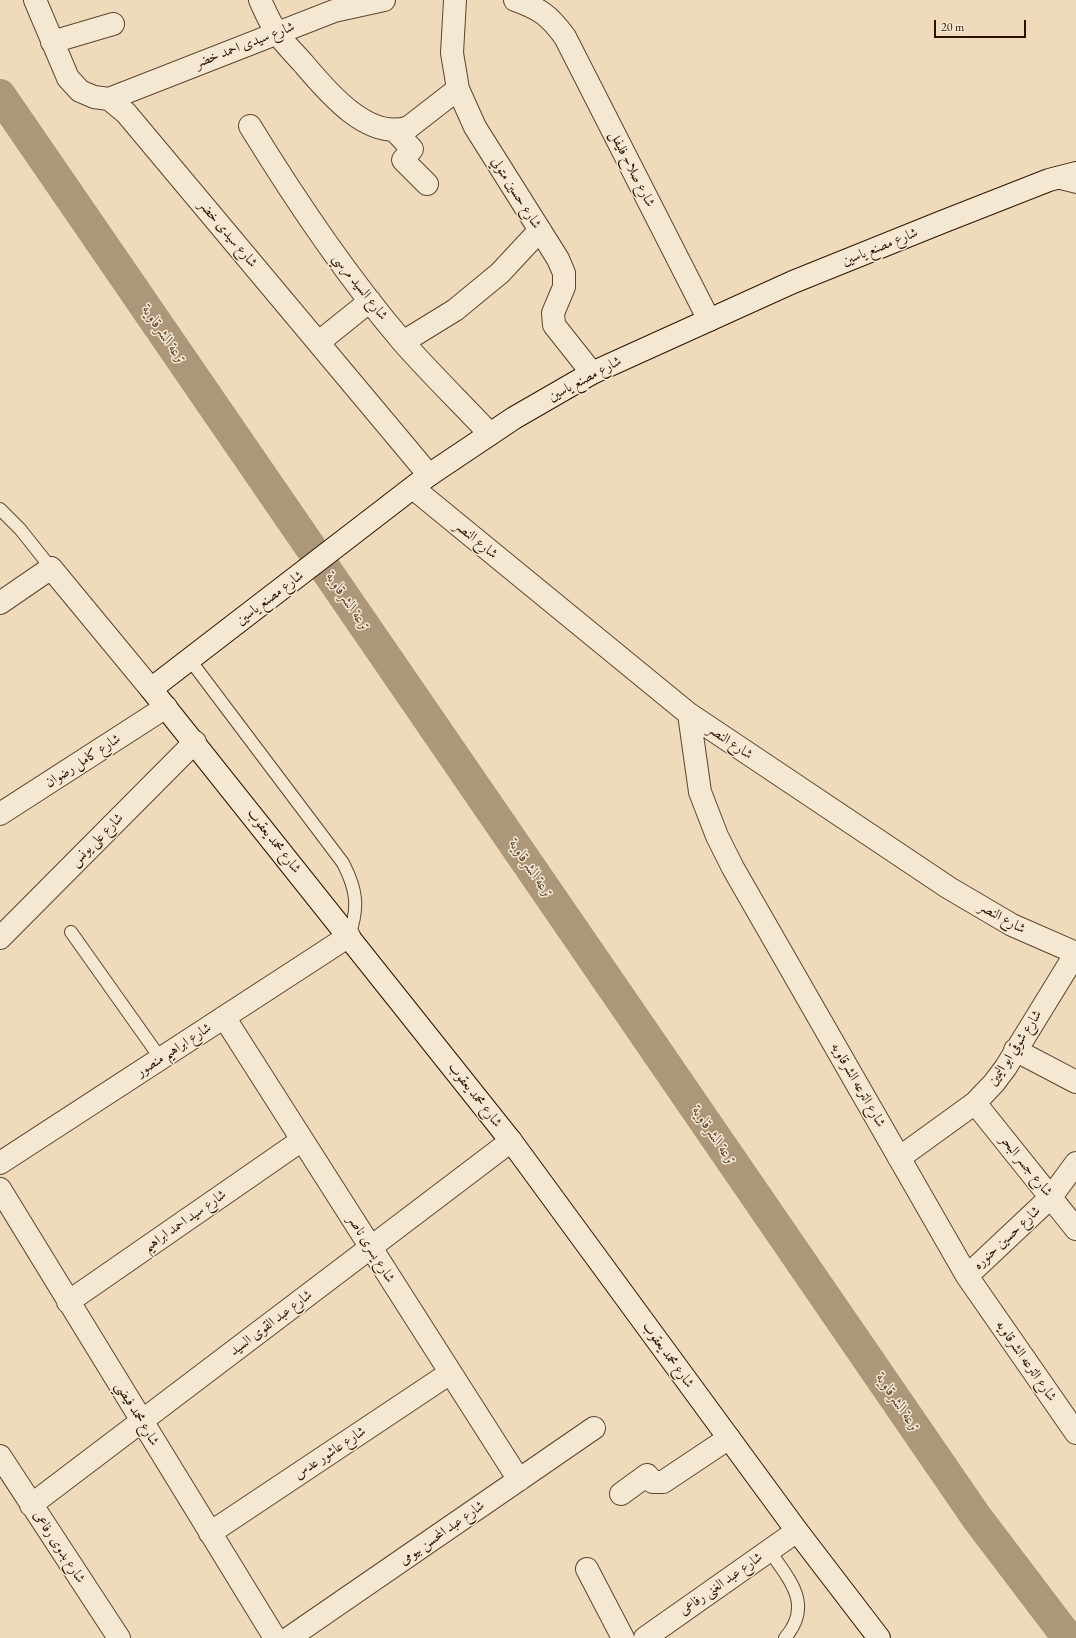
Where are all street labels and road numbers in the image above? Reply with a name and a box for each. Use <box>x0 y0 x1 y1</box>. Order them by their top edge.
street label: شارع سيدى احمد خضر <box>193 18 297 72</box>
street label: شارع صلاح فليفل <box>606 128 658 210</box>
street label: شارع حسين متولي <box>487 154 545 232</box>
street label: شارع سيدى خضر <box>195 197 261 271</box>
street label: شارع مصنع ياسين <box>840 224 920 270</box>
street label: شارع السيد مرسي <box>329 250 391 324</box>
street label: شارع مصنع ياسين <box>546 353 624 405</box>
street label: شارع النصر <box>451 517 501 563</box>
street label: شارع مصنع ياسين <box>233 567 307 629</box>
street label: شارع النصر <box>704 721 756 763</box>
street label: شارع كامل رضوان <box>42 730 124 792</box>
street label: شارع محمد يعقوب <box>243 805 305 877</box>
street label: شارع على يونس <box>67 810 127 870</box>
street label: شارع النصر <box>976 898 1028 938</box>
street label: شارع شوقي ابو اليمين <box>984 1007 1046 1089</box>
street label: شارع ابراهيم منصور <box>133 1019 215 1081</box>
street label: شارع الترعه الشرقاويه <box>827 1040 889 1130</box>
street label: شارع محمد يعقوب <box>444 1059 506 1131</box>
street label: شارع جسر البحر <box>996 1132 1056 1200</box>
street label: شارع سيد احمد ابراهيم <box>140 1186 230 1256</box>
street label: شارع حسين حنوره <box>970 1203 1044 1273</box>
street label: شارع يسرى ناصر <box>344 1212 398 1286</box>
street label: شارع عبد القوى السيد <box>226 1286 316 1360</box>
street label: شارع الترعه الشرقاويه <box>992 1317 1060 1405</box>
street label: شارع محمد يعقوب <box>638 1319 698 1391</box>
street label: شارع محمد فيضي <box>111 1379 163 1449</box>
street label: شارع عاشور عدس <box>291 1423 369 1483</box>
street label: شارع عبد المحسن بيومى <box>396 1497 488 1569</box>
street label: شارع بدوى رفاعى <box>29 1508 89 1586</box>
street label: شارع عبد الغنى رفاعى <box>676 1549 766 1619</box>

